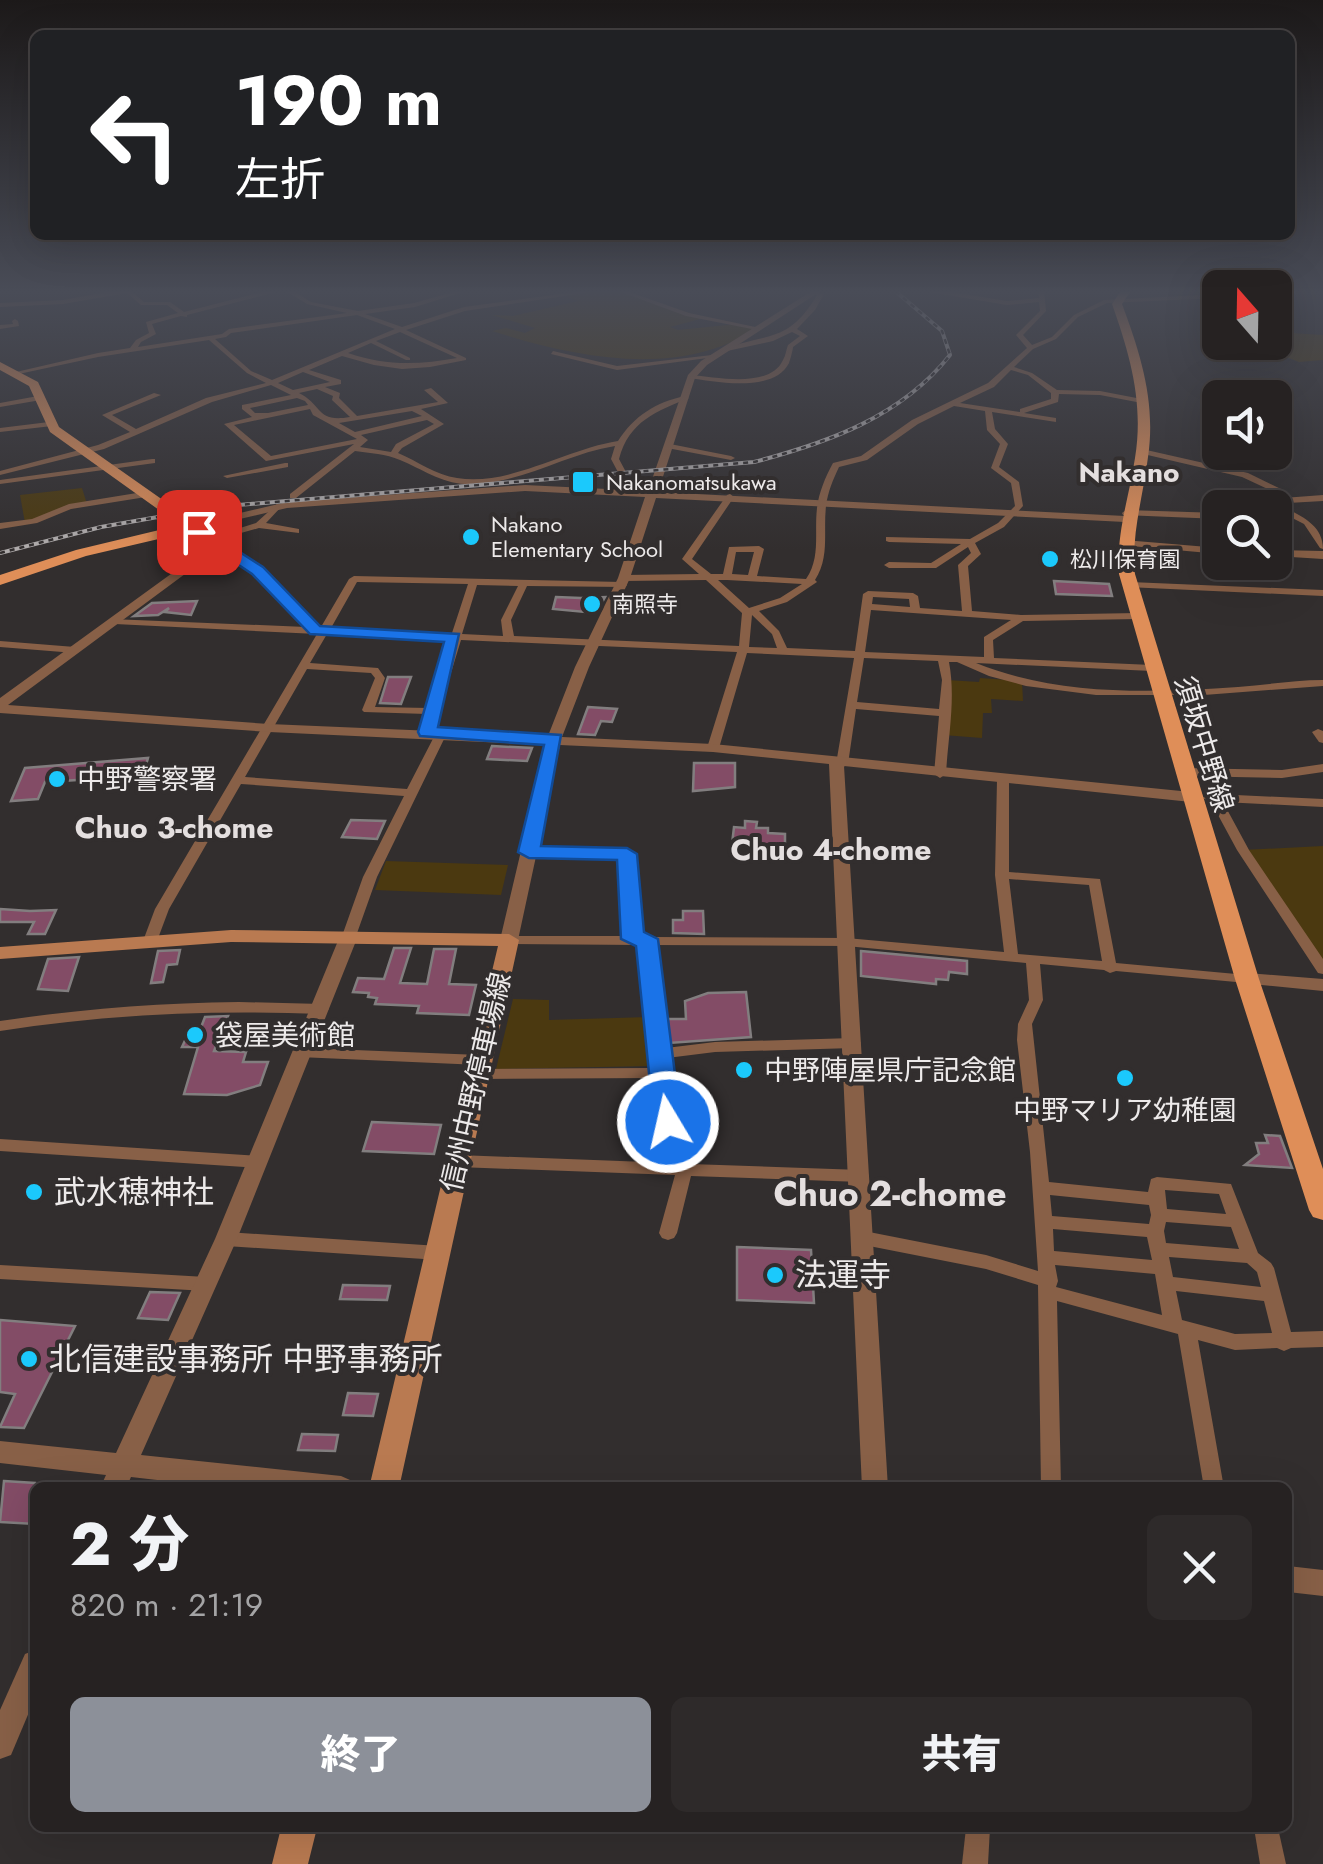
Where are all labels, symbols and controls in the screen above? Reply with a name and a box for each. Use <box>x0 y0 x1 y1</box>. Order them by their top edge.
text: 190 m <box>235 50 442 151</box>
icon: left <box>70 70 200 200</box>
text: 左折 <box>235 147 325 212</box>
north arrow <box>1202 270 1292 360</box>
map controls <box>1202 270 1292 580</box>
button: sound <box>1202 380 1292 470</box>
district label: Nakano <box>1078 452 1180 493</box>
place label: Nakanomatsukawa <box>606 466 777 498</box>
marker: Nakanomatsukawa <box>570 469 596 495</box>
pin <box>157 490 242 575</box>
button: search <box>1202 490 1292 580</box>
icon: arrive <box>172 505 227 560</box>
place label: Nakano Elementary School <box>491 508 663 565</box>
marker: Nakano Elementary School <box>460 526 482 548</box>
place label: 松川保育園 <box>1070 543 1180 575</box>
marker: 松川保育園 <box>1039 548 1061 570</box>
place label: 南照寺 <box>612 588 678 620</box>
marker: 南照寺 <box>581 593 603 615</box>
street label: 須坂中野線 <box>1164 671 1244 817</box>
place label: 中野警察署 <box>77 759 217 800</box>
marker: 中野警察署 <box>46 768 68 790</box>
district label: Chuo 3-chome <box>75 806 273 849</box>
district label: Chuo 4-chome <box>730 828 932 871</box>
street label: 信州中野停車場線 <box>431 968 521 1196</box>
place label: 袋屋美術館 <box>215 1015 355 1056</box>
marker: 袋屋美術館 <box>184 1024 206 1046</box>
place label: 中野陣屋県庁記念館 <box>764 1050 1016 1091</box>
marker: 中野陣屋県庁記念館 <box>733 1059 755 1081</box>
marker: 中野マリア幼稚園 <box>1114 1067 1136 1089</box>
position arrow <box>616 1070 720 1174</box>
place label: 中野マリア幼稚園 <box>1013 1090 1237 1131</box>
place label: 武水穂神社 <box>54 1169 214 1215</box>
district label: Chuo 2-chome <box>773 1169 1007 1219</box>
marker: 武水穂神社 <box>23 1181 45 1203</box>
place label: 法運寺 <box>795 1252 891 1298</box>
marker: 法運寺 <box>764 1264 786 1286</box>
place label: 北信建設事務所 中野事務所 <box>49 1336 443 1382</box>
marker: 北信建設事務所 中野事務所 <box>18 1348 40 1370</box>
text: 2 分 <box>70 1501 189 1588</box>
button: close <box>1147 1515 1252 1620</box>
text: 820 m · 21:19 <box>70 1582 263 1628</box>
button: 終了 <box>70 1697 651 1812</box>
button: 共有 <box>671 1697 1252 1812</box>

